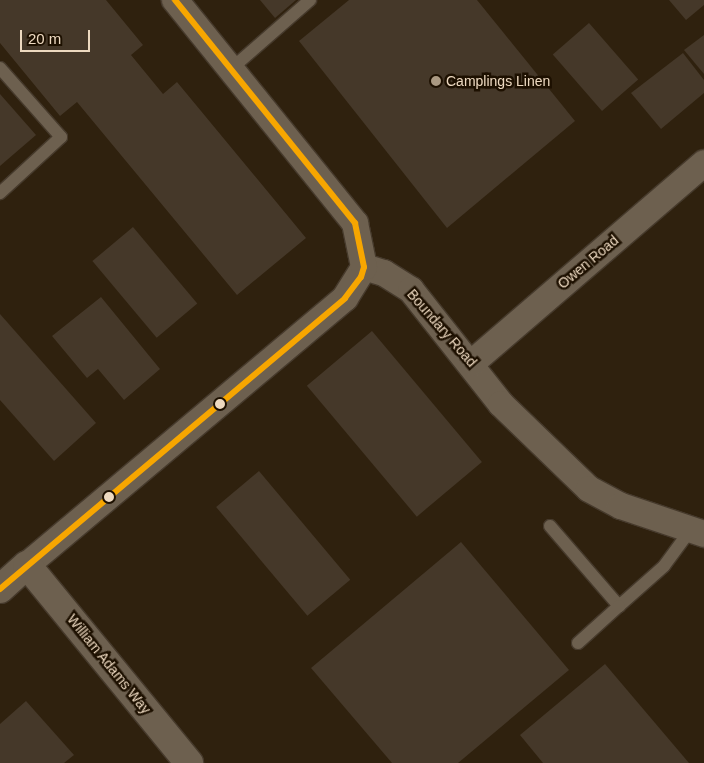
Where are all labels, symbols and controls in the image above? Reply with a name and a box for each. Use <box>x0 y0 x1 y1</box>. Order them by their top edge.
scale bar <box>22 20 92 52</box>
text: 20 m <box>28 30 61 47</box>
place label: Camplings Linen <box>446 73 550 89</box>
marker: Camplings Linen <box>430 75 442 87</box>
street label: Owen Road <box>554 232 622 292</box>
street label: Boundary Road <box>404 286 480 370</box>
unlabelled marker <box>215 399 225 409</box>
unlabelled marker <box>104 492 114 502</box>
street label: William Adams Way <box>63 611 155 717</box>

